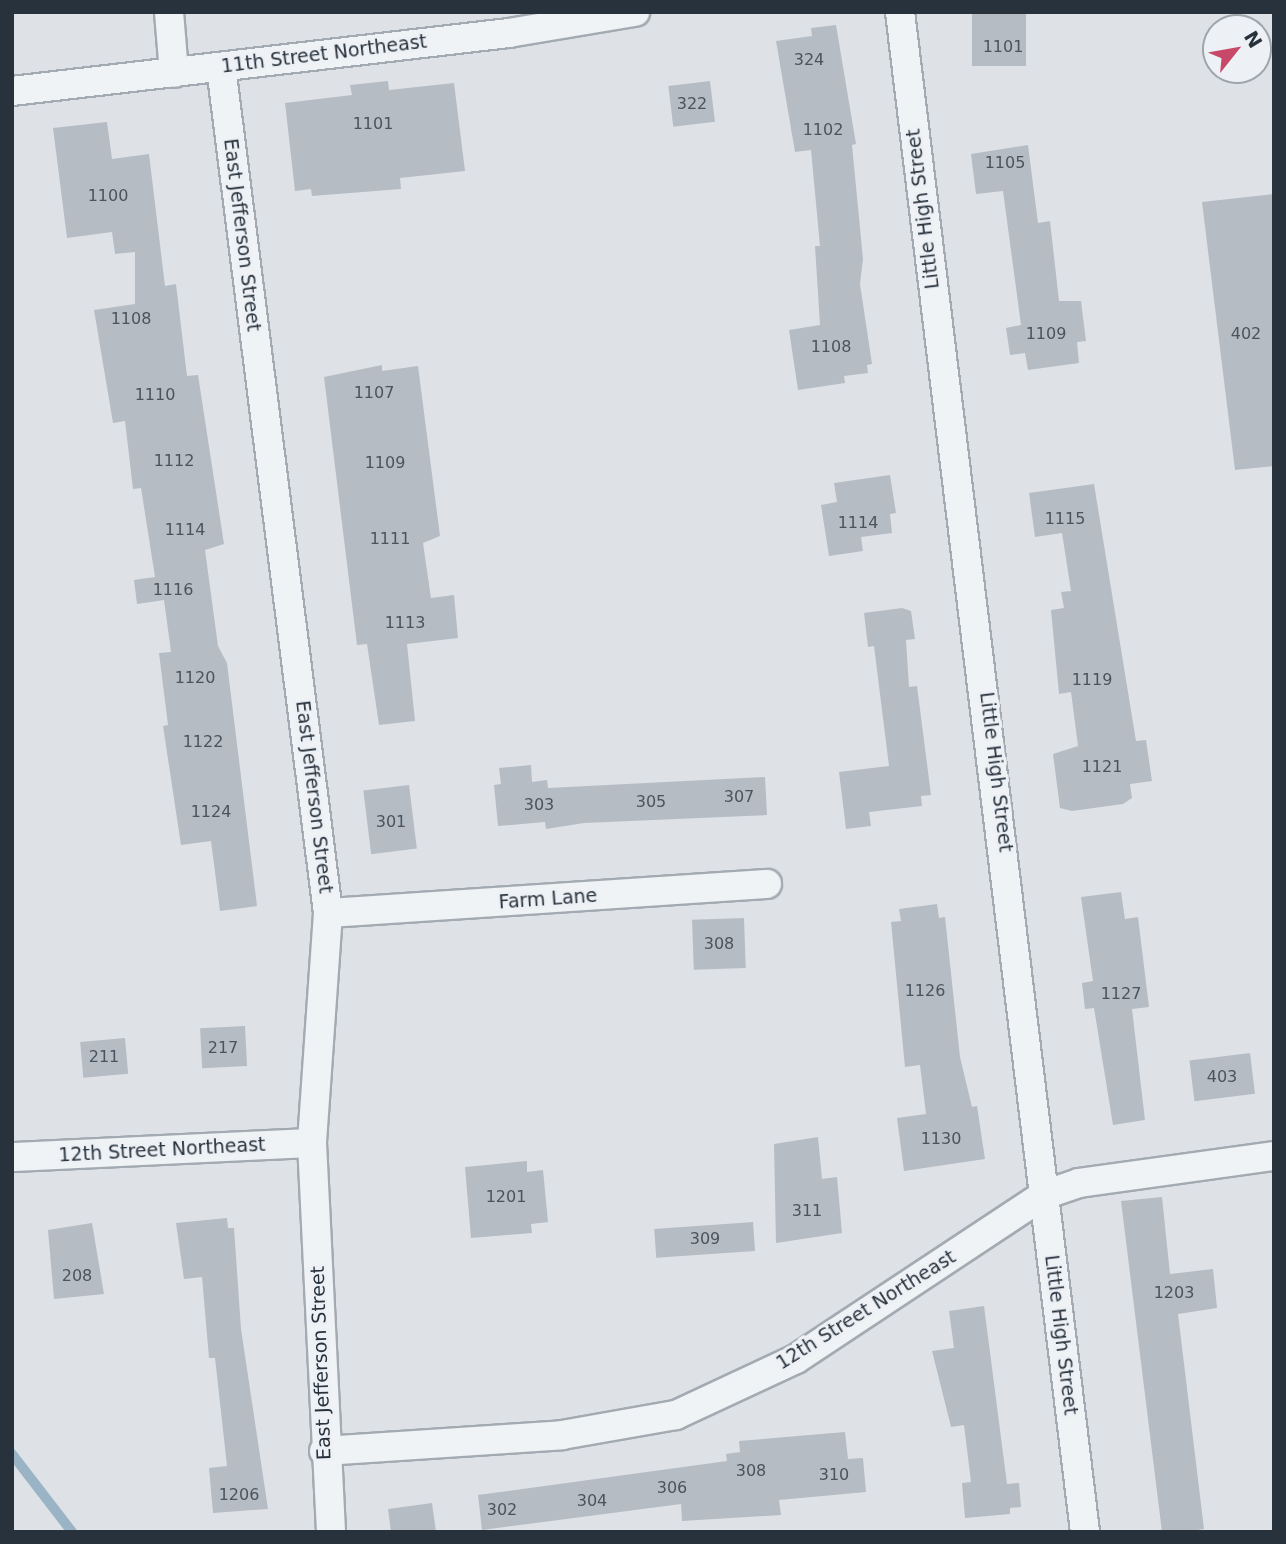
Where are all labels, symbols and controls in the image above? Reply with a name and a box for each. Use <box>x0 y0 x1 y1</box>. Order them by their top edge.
north arrow <box>1202 14 1272 84</box>
text: N <box>1240 27 1267 52</box>
street label: 11th Street Northeast <box>220 30 428 78</box>
house number: 1101 <box>983 37 1023 57</box>
house number: 324 <box>794 50 824 70</box>
house number: 322 <box>677 94 707 114</box>
house number: 1101 <box>353 114 393 134</box>
house number: 1102 <box>803 120 843 140</box>
street label: Little High Street <box>902 128 944 290</box>
street label: East Jefferson Street <box>219 137 265 333</box>
house number: 1105 <box>985 153 1025 173</box>
house number: 1100 <box>88 186 128 206</box>
house number: 1108 <box>111 309 151 329</box>
house number: 1109 <box>1026 324 1066 344</box>
house number: 402 <box>1231 324 1261 344</box>
house number: 1108 <box>811 337 851 357</box>
house number: 1107 <box>354 383 394 403</box>
house number: 1110 <box>135 385 175 405</box>
house number: 1112 <box>154 451 194 471</box>
house number: 1109 <box>365 453 405 473</box>
house number: 1115 <box>1045 509 1085 529</box>
house number: 1114 <box>838 513 878 533</box>
house number: 1114 <box>165 520 205 540</box>
house number: 1111 <box>370 529 410 549</box>
house number: 1116 <box>153 580 193 600</box>
house number: 1113 <box>385 613 425 633</box>
house number: 1120 <box>175 668 215 688</box>
house number: 1119 <box>1072 670 1112 690</box>
street label: Little High Street <box>975 691 1017 853</box>
street label: East Jefferson Street <box>291 699 337 895</box>
house number: 1122 <box>183 732 223 752</box>
house number: 1121 <box>1082 757 1122 777</box>
house number: 307 <box>724 787 754 807</box>
house number: 305 <box>636 792 666 812</box>
house number: 303 <box>524 795 554 815</box>
house number: 1124 <box>191 802 231 822</box>
house number: 301 <box>376 812 406 832</box>
street label: Farm Lane <box>498 884 598 914</box>
house number: 308 <box>704 934 734 954</box>
house number: 1126 <box>905 981 945 1001</box>
house number: 1127 <box>1101 984 1141 1004</box>
house number: 217 <box>208 1038 238 1058</box>
house number: 211 <box>89 1047 119 1067</box>
house number: 403 <box>1207 1067 1237 1087</box>
house number: 1130 <box>921 1129 961 1149</box>
street label: 12th Street Northeast <box>58 1133 266 1167</box>
house number: 1201 <box>486 1187 526 1207</box>
house number: 311 <box>792 1201 822 1221</box>
house number: 309 <box>690 1229 720 1249</box>
street label: 12th Street Northeast <box>772 1245 960 1375</box>
street label: Little High Street <box>1040 1254 1082 1416</box>
house number: 208 <box>62 1266 92 1286</box>
street label: East Jefferson Street <box>306 1266 336 1460</box>
house number: 1203 <box>1154 1283 1194 1303</box>
house number: 308 <box>736 1461 766 1481</box>
house number: 310 <box>819 1465 849 1485</box>
house number: 306 <box>657 1478 687 1498</box>
house number: 1206 <box>219 1485 259 1505</box>
house number: 304 <box>577 1491 607 1511</box>
house number: 302 <box>487 1500 517 1520</box>

